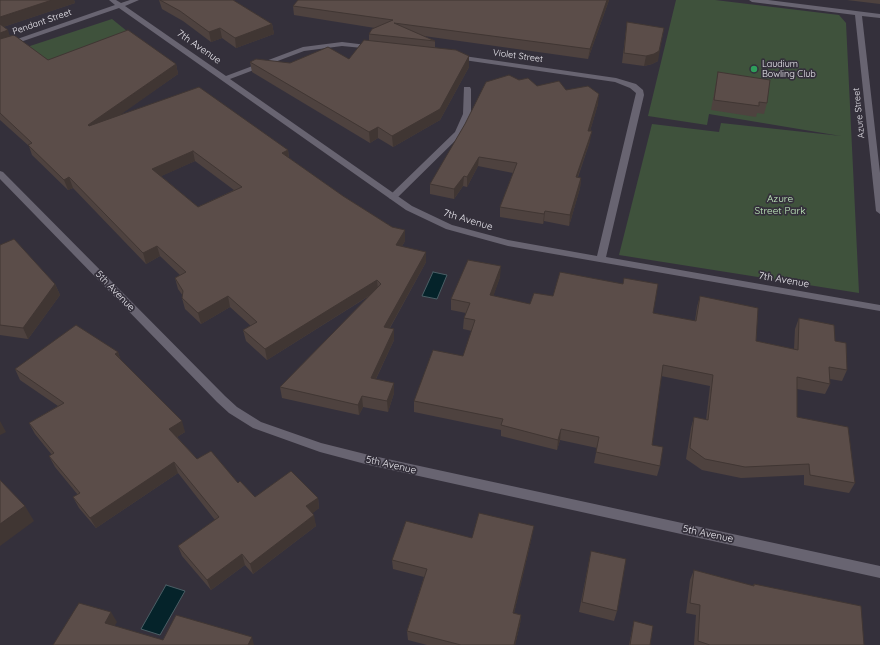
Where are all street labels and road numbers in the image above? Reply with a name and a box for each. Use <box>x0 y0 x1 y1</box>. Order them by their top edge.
street label: Pendant Street <box>11 7 73 37</box>
street label: 7th Avenue <box>175 27 223 67</box>
street label: Violet Street <box>492 47 544 65</box>
street label: Azure Street <box>851 87 867 139</box>
street label: 7th Avenue <box>442 207 494 233</box>
street label: 5th Avenue <box>93 268 137 314</box>
street label: 7th Avenue <box>758 270 810 290</box>
street label: 5th Avenue <box>365 453 417 477</box>
street label: 5th Avenue <box>682 523 734 545</box>

